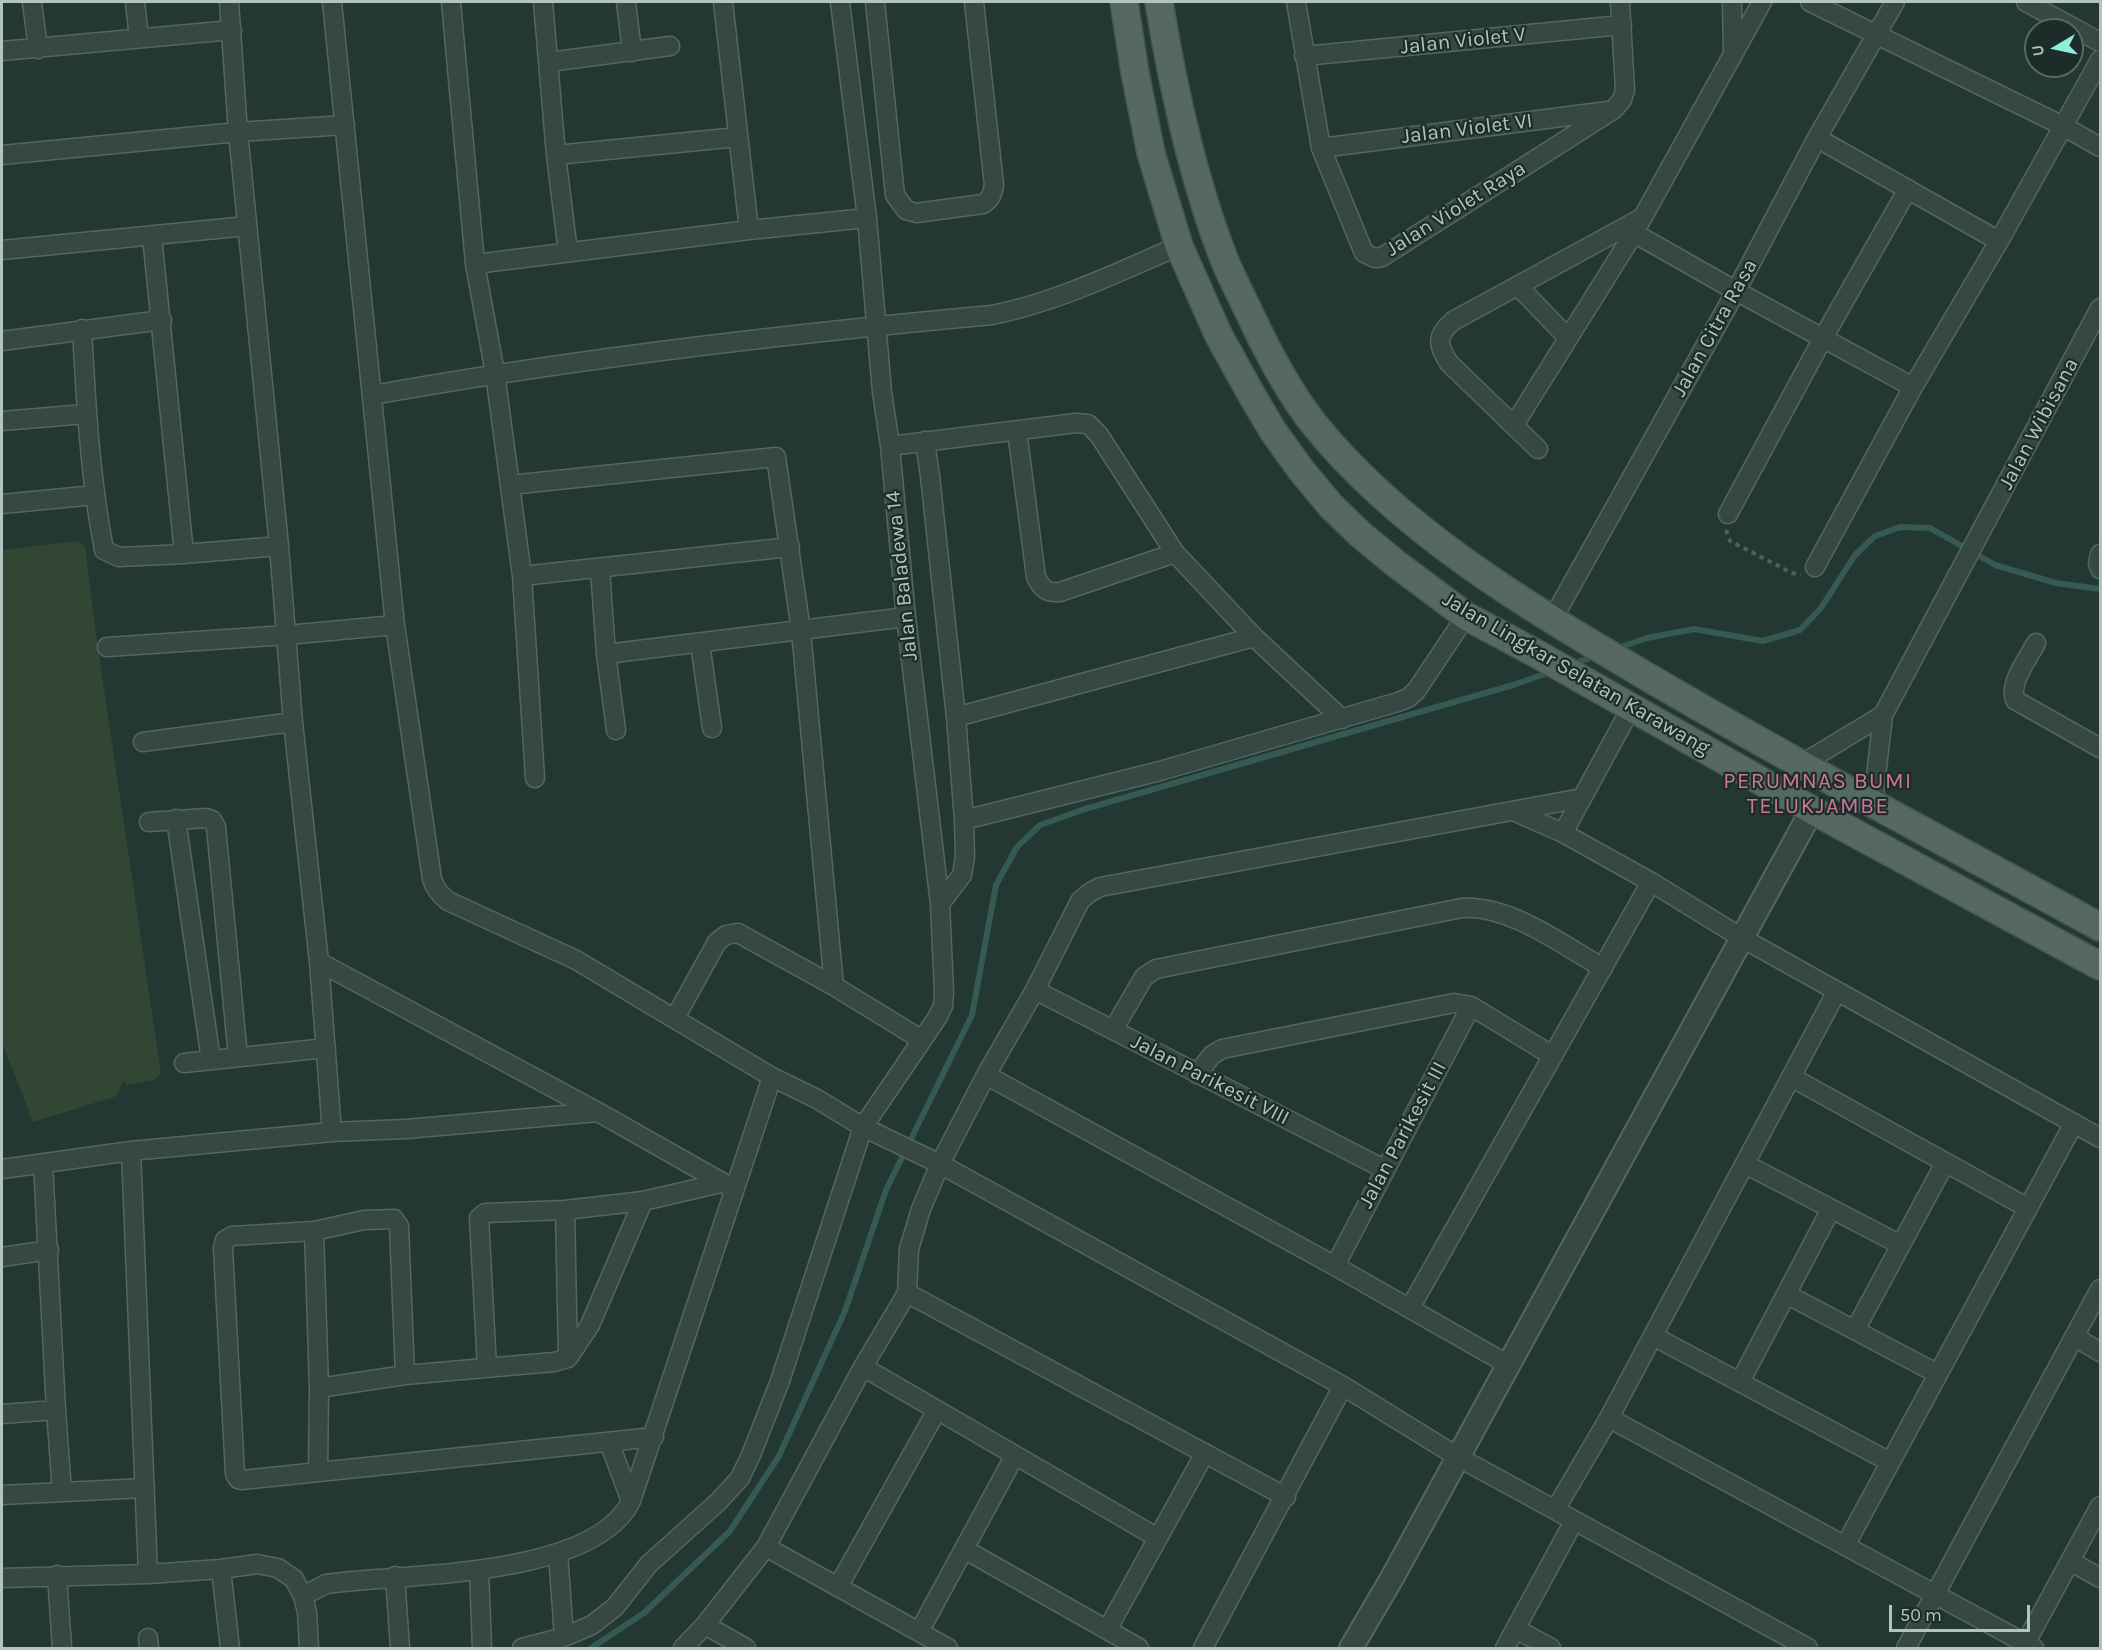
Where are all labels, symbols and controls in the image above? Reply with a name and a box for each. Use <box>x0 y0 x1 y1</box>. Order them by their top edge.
north arrow <box>2024 18 2084 78</box>
street label: Jalan Violet V <box>1399 22 1527 60</box>
text: U <box>2027 44 2048 58</box>
street label: Jalan Violet VI <box>1400 108 1534 150</box>
street label: Jalan Violet Raya <box>1381 156 1531 262</box>
street label: Jalan Citra Rasa <box>1667 255 1763 401</box>
street label: Jalan Wibisana <box>1994 354 2084 494</box>
street label: Jalan Baladewa 14 <box>881 490 923 662</box>
street label: Jalan Lingkar Selatan Karawang <box>1438 587 1714 761</box>
district label: PERUMNAS BUMI TELUKJAMBE <box>1723 769 1913 820</box>
street label: Jalan Parikesit VIII <box>1127 1029 1293 1131</box>
street label: Jalan Parikesit III <box>1354 1057 1452 1213</box>
scale bar <box>1892 1593 2033 1631</box>
text: 50 m <box>1900 1604 1942 1626</box>

